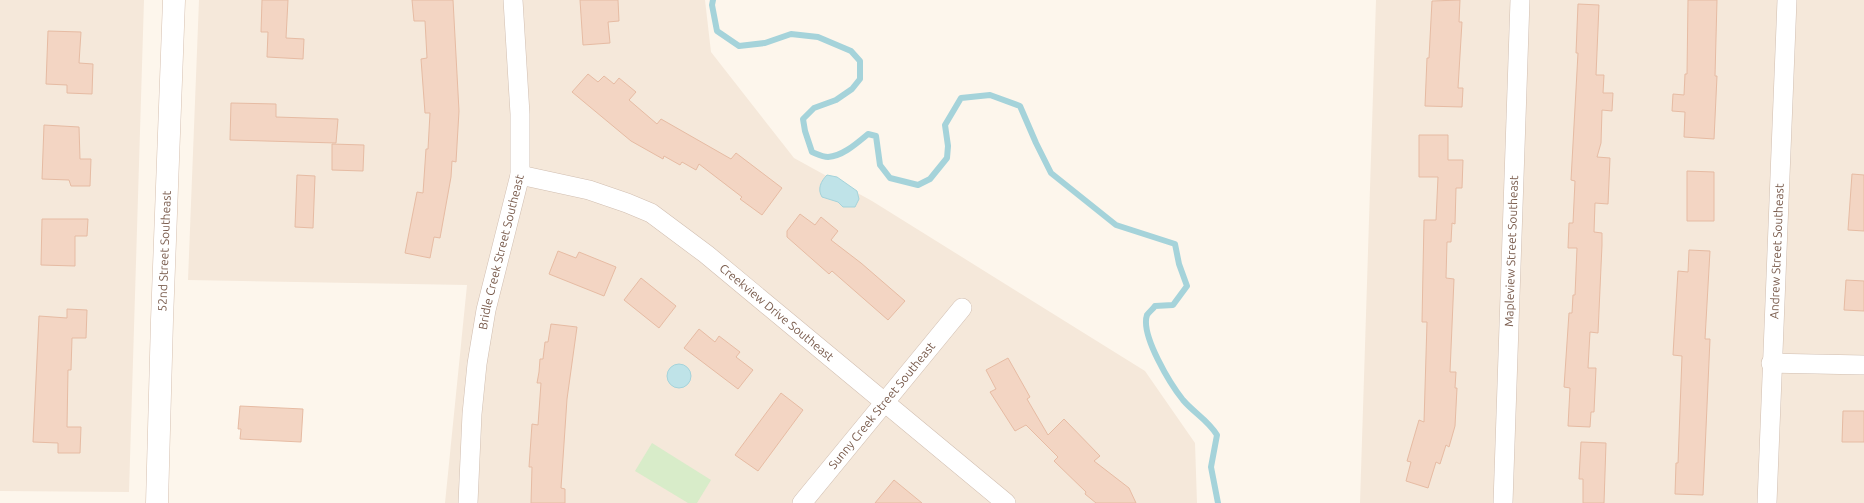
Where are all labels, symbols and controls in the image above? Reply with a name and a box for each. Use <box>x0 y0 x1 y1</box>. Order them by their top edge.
street label: Bridle Creek Street Southeast <box>476 173 526 331</box>
street label: Mapleview Street Southeast <box>1502 175 1520 327</box>
street label: Andrew Street Southeast <box>1767 183 1786 319</box>
street label: 52nd Street Southeast <box>155 190 173 312</box>
street label: Creekview Drive Southeast <box>717 261 837 363</box>
street label: Sunny Creek Street Southeast <box>826 339 938 471</box>

